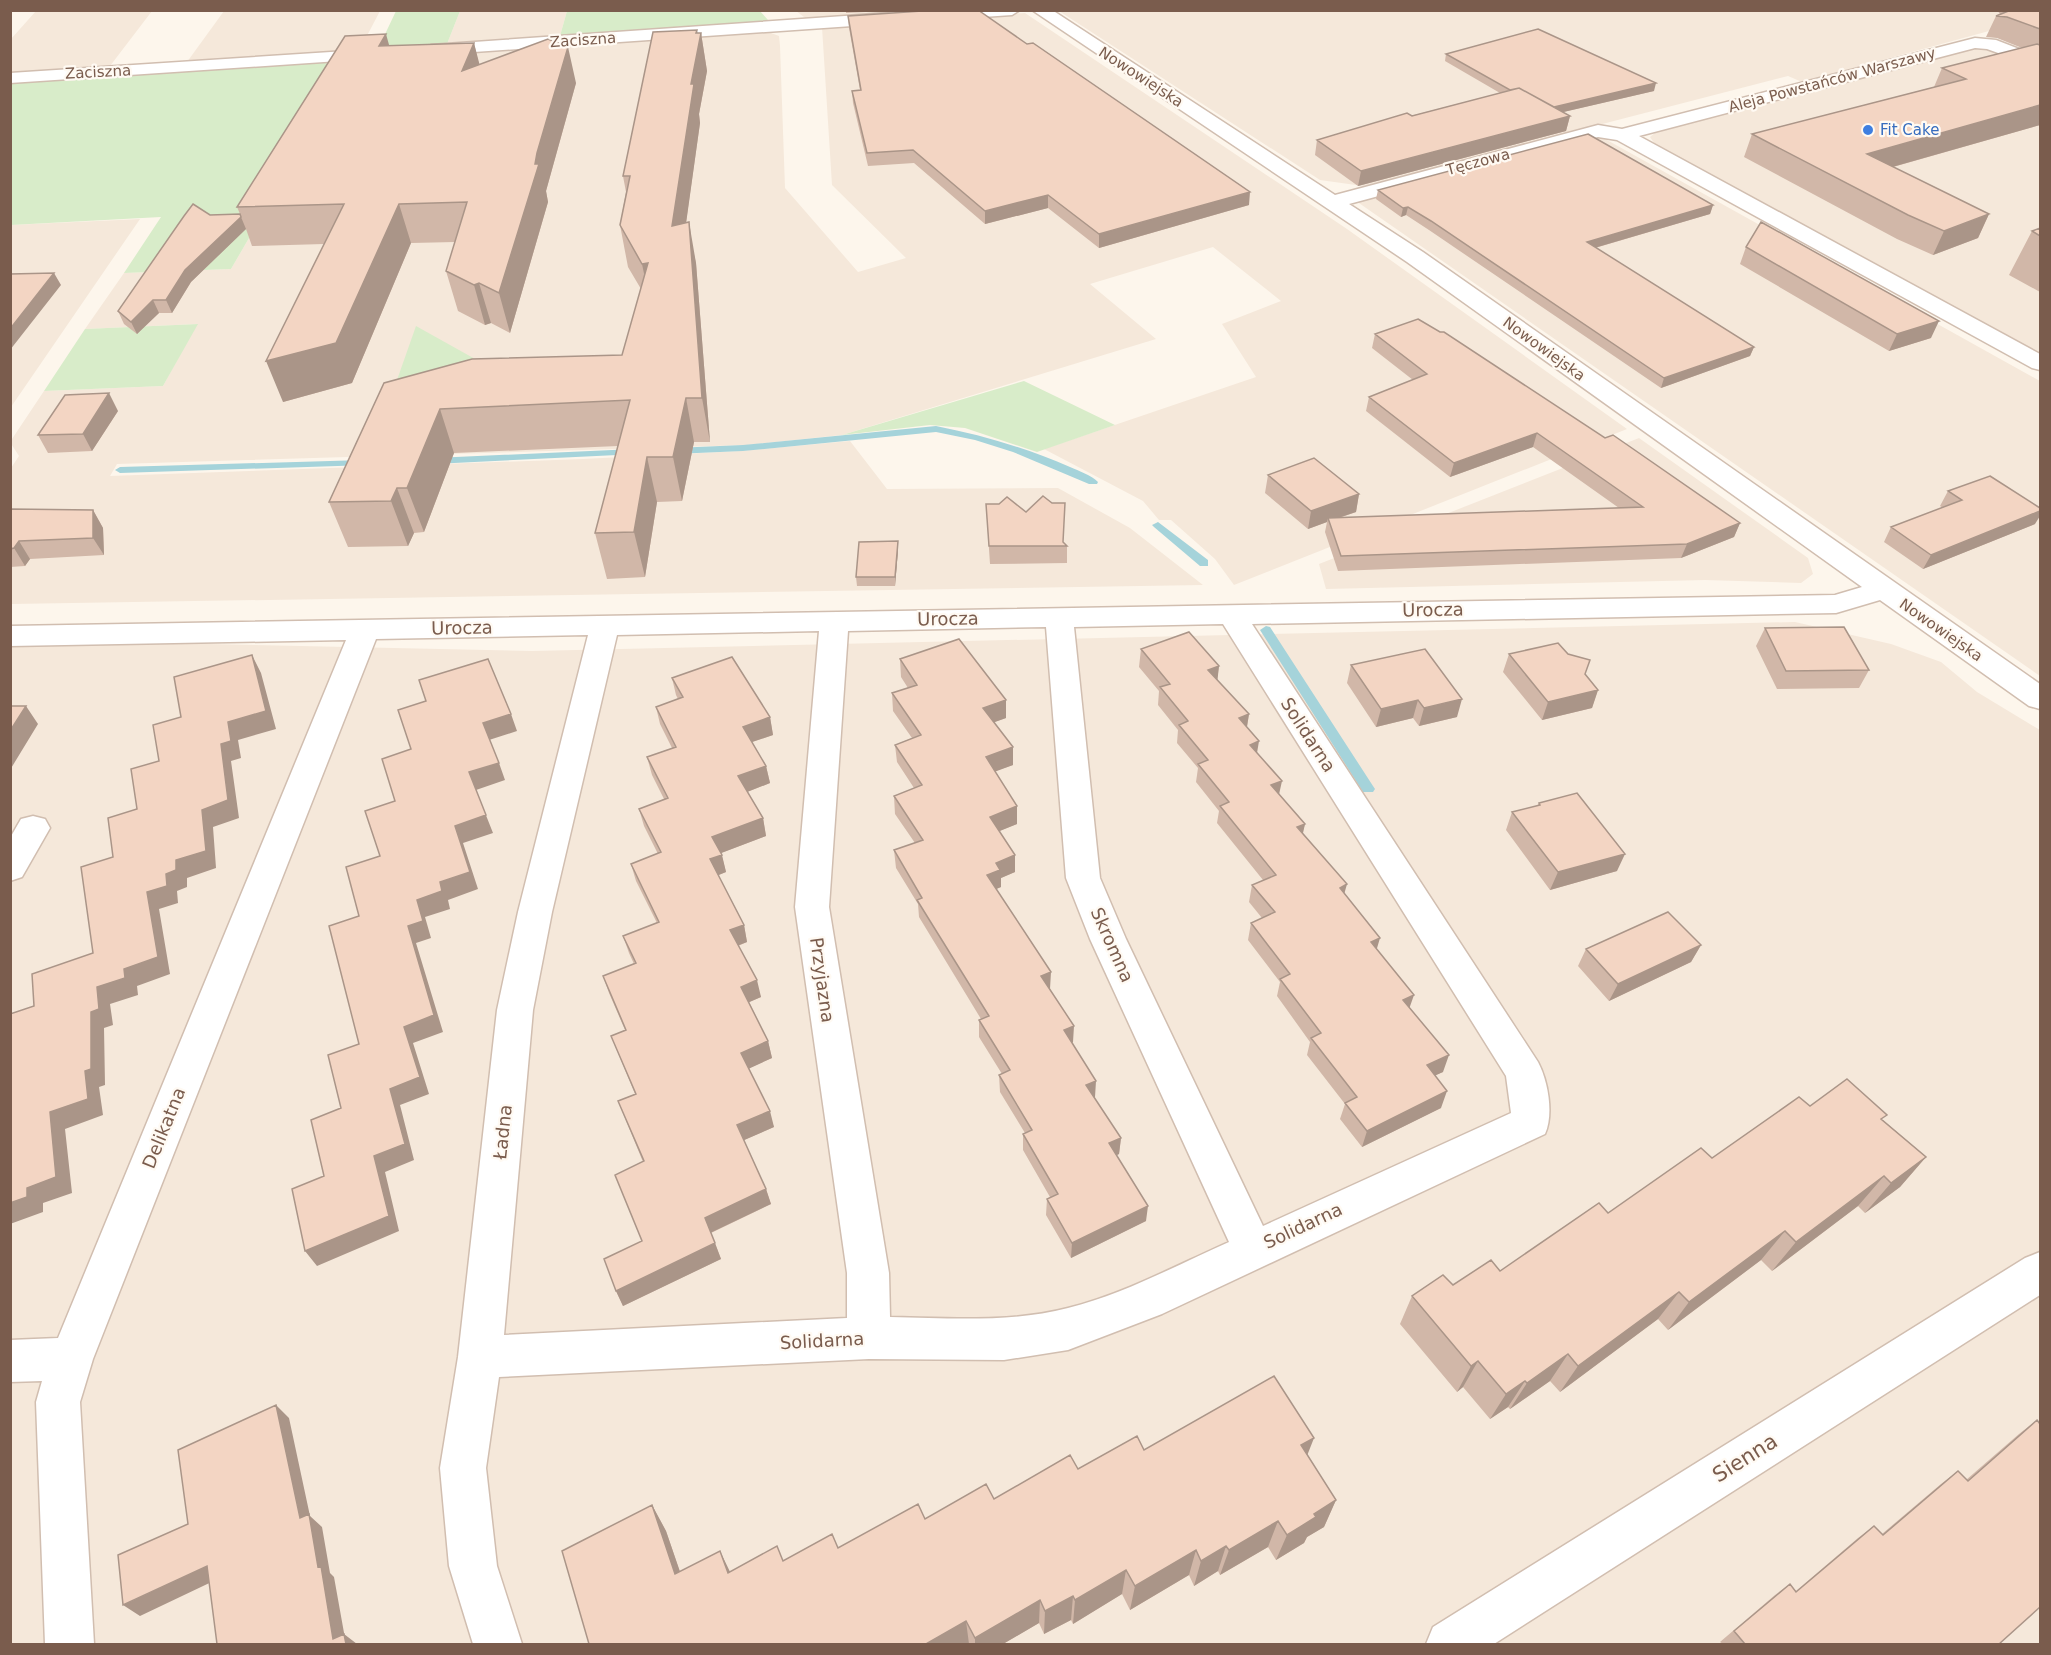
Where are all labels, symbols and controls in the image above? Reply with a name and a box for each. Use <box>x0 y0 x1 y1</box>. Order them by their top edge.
street label: Zaciszna <box>549 29 617 51</box>
street label: Nowowiejska <box>1095 43 1187 111</box>
street label: Aleja Powstańców Warszawy <box>1726 44 1938 116</box>
street label: Zaciszna <box>64 61 132 83</box>
place label: Fit Cake <box>1880 121 1939 139</box>
marker: Fit Cake <box>1861 123 1875 137</box>
street label: Tęczowa <box>1443 145 1512 179</box>
street label: Nowowiejska <box>1499 313 1589 385</box>
street label: Nowowiejska <box>1896 595 1986 665</box>
street label: Urocza <box>1402 598 1464 621</box>
street label: Urocza <box>917 607 979 630</box>
street label: Urocza <box>431 616 493 639</box>
street label: Solidarna <box>1277 694 1340 776</box>
street label: Skromna <box>1087 904 1138 986</box>
street label: Przyjazna <box>806 936 839 1024</box>
street label: Delikatna <box>138 1084 189 1171</box>
street label: Ładna <box>489 1103 516 1161</box>
street label: Solidarna <box>1260 1198 1345 1253</box>
street label: Solidarna <box>779 1328 865 1353</box>
street label: Sienna <box>1708 1429 1782 1487</box>

